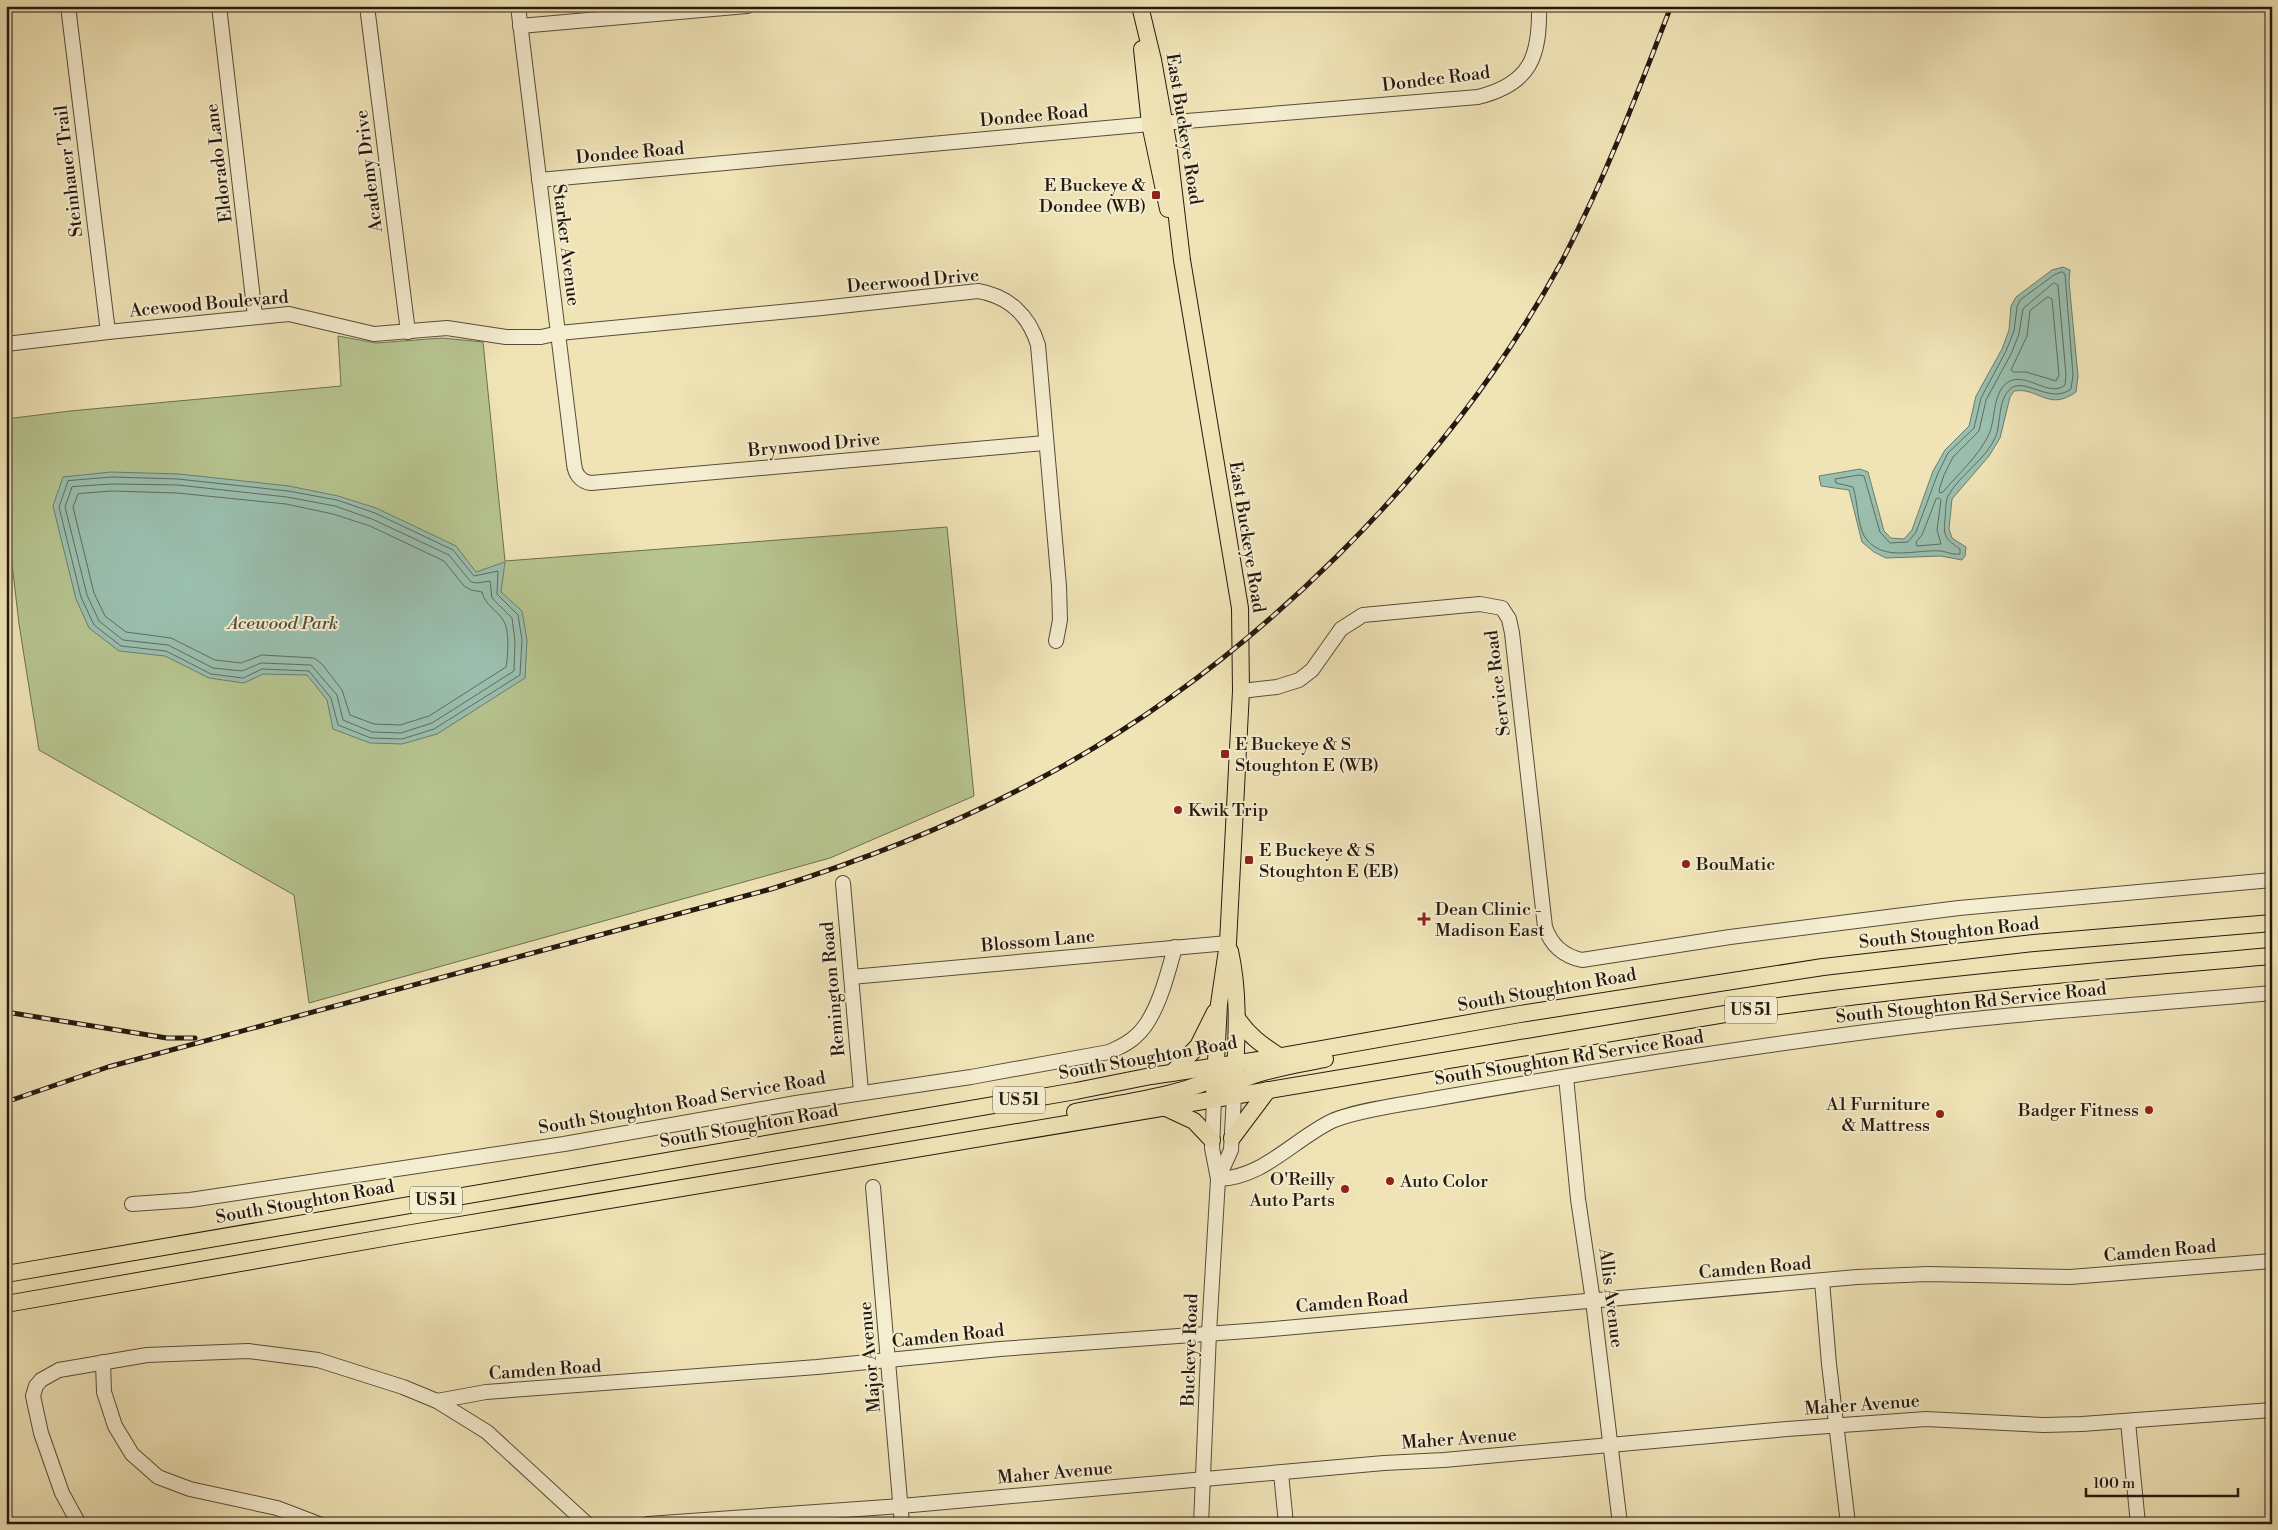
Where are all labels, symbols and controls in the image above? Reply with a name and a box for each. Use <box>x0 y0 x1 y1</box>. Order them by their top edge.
street label: East Buckeye Road <box>1161 52 1207 207</box>
street label: Dondee Road <box>1381 61 1492 97</box>
street label: Dondee Road <box>979 100 1090 132</box>
street label: Eldorado Lane <box>200 102 238 224</box>
street label: Steinhauer Trail <box>49 103 89 238</box>
street label: Academy Drive <box>350 108 388 235</box>
street label: Dondee Road <box>575 137 686 169</box>
place label: E Buckeye & Dondee (WB) <box>1039 174 1147 218</box>
street label: Starker Avenue <box>547 183 585 307</box>
marker: E Buckeye & Dondee (WB) <box>1150 189 1162 201</box>
street label: Deerwood Drive <box>846 264 980 298</box>
street label: Acewood Boulevard <box>127 286 290 322</box>
street label: Brynwood Drive <box>746 428 881 462</box>
street label: East Buckeye Road <box>1224 460 1270 615</box>
park label: Acewood Park <box>226 612 338 635</box>
street label: Service Road <box>1480 628 1516 737</box>
place label: E Buckeye & S Stoughton E (WB) <box>1235 733 1379 777</box>
marker: E Buckeye & S Stoughton E (WB) <box>1219 748 1231 760</box>
place label: Kwik Trip <box>1188 799 1268 822</box>
marker: Kwik Trip <box>1172 804 1184 816</box>
place label: E Buckeye & S Stoughton E (EB) <box>1259 839 1399 883</box>
place label: BouMatic <box>1695 853 1775 876</box>
marker: E Buckeye & S Stoughton E (EB) <box>1243 854 1255 866</box>
marker: BouMatic <box>1680 858 1692 870</box>
place label: Dean Clinic - Madison East <box>1435 898 1545 942</box>
marker: Dean Clinic - Madison East <box>1417 912 1431 926</box>
street label: South Stoughton Road <box>1858 912 2041 954</box>
street label: Remington Road <box>816 920 850 1058</box>
street label: Blossom Lane <box>979 925 1096 958</box>
street label: South Stoughton Road <box>1456 963 1639 1017</box>
street label: South Stoughton Rd Service Road <box>1834 977 2108 1029</box>
road number: US 51 <box>1725 996 1777 1024</box>
street label: South Stoughton Rd Service Road <box>1433 1025 1706 1091</box>
street label: South Stoughton Road <box>1057 1031 1240 1085</box>
street label: South Stoughton Road Service Road <box>537 1067 827 1139</box>
road number: US 51 <box>993 1086 1045 1114</box>
place label: A1 Furniture & Mattress <box>1825 1093 1930 1137</box>
place label: Badger Fitness <box>2017 1099 2139 1122</box>
street label: South Stoughton Road <box>658 1100 840 1152</box>
marker: Badger Fitness <box>2143 1104 2155 1116</box>
marker: A1 Furniture & Mattress <box>1934 1108 1946 1120</box>
place label: O'Reilly Auto Parts <box>1249 1168 1335 1212</box>
place label: Auto Color <box>1399 1170 1488 1193</box>
street label: South Stoughton Road <box>214 1175 397 1229</box>
marker: Auto Color <box>1384 1175 1396 1187</box>
marker: O'Reilly Auto Parts <box>1339 1183 1351 1195</box>
road number: US 51 <box>410 1186 462 1214</box>
street label: Camden Road <box>2103 1235 2218 1267</box>
street label: Allis Avenue <box>1593 1246 1629 1349</box>
street label: Camden Road <box>1698 1252 1813 1284</box>
street label: Camden Road <box>1295 1286 1410 1318</box>
street label: Buckeye Road <box>1176 1292 1203 1408</box>
street label: Major Avenue <box>854 1300 886 1414</box>
street label: Camden Road <box>891 1319 1006 1353</box>
street label: Camden Road <box>488 1355 603 1385</box>
street label: Maher Avenue <box>1804 1389 1920 1421</box>
street label: Maher Avenue <box>1401 1423 1517 1455</box>
street label: Maher Avenue <box>996 1457 1114 1489</box>
scale bar <box>2086 1465 2238 1497</box>
text: 100 m <box>2093 1474 2135 1493</box>

